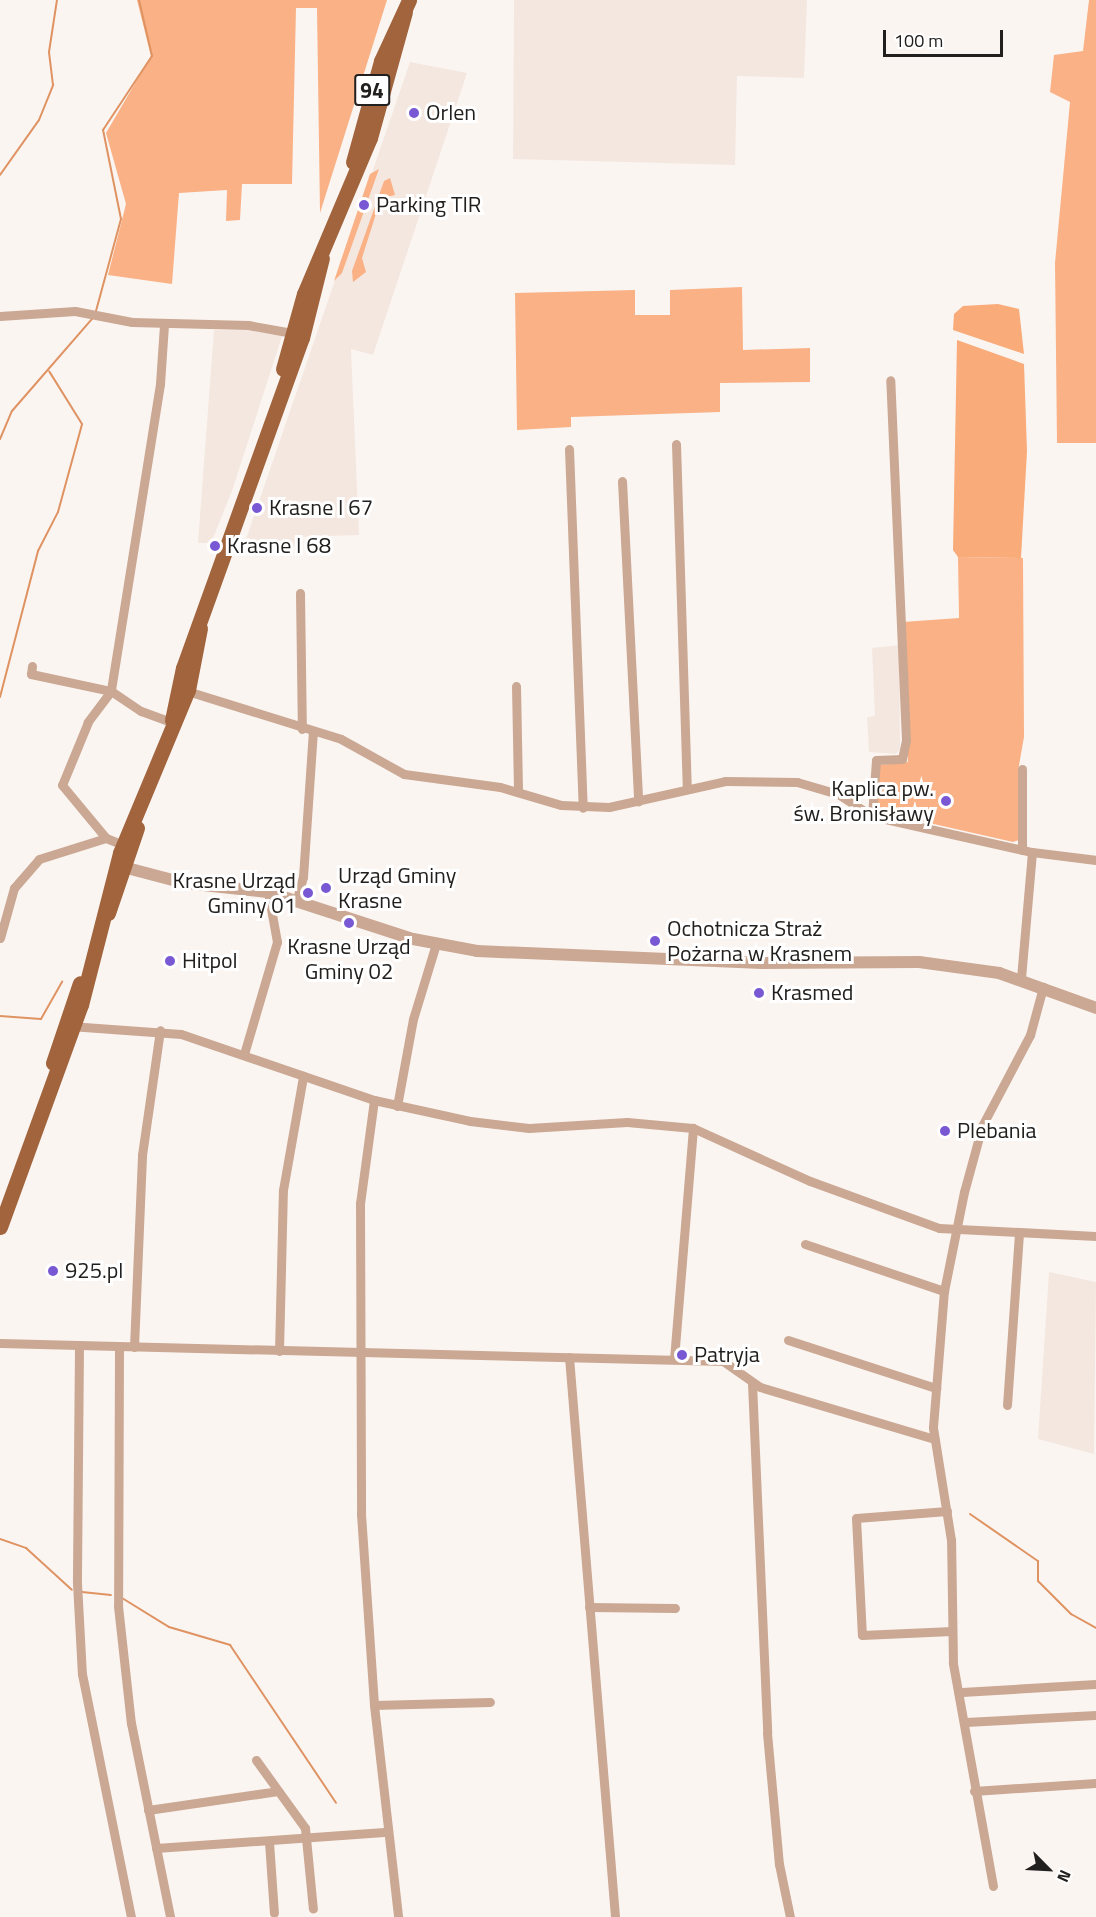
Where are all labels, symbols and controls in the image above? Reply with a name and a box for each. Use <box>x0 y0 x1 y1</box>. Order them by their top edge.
scale bar <box>886 18 1006 56</box>
text: 100 m <box>894 27 943 54</box>
road number: 94 <box>354 72 390 108</box>
place label: Orlen <box>426 100 476 126</box>
marker: Orlen <box>407 106 421 120</box>
place label: Parking TIR <box>376 192 481 218</box>
marker: Parking TIR <box>357 198 371 212</box>
place label: Krasne I 67 <box>269 495 373 521</box>
marker: Krasne I 67 <box>250 501 264 515</box>
place label: Krasne I 68 <box>227 533 331 559</box>
marker: Krasne I 68 <box>208 539 222 553</box>
place label: Kaplica pw. św. Bronisławy <box>793 775 934 826</box>
marker: Kaplica pw. św. Bronisławy <box>939 794 953 808</box>
place label: Urząd Gminy Krasne <box>338 862 456 914</box>
place label: Krasne Urząd Gminy 01 <box>172 867 296 918</box>
marker: Urząd Gminy Krasne <box>319 881 333 895</box>
marker: Krasne Urząd Gminy 01 <box>301 886 315 900</box>
place label: Ochotnicza Straż Pożarna w Krasnem <box>667 915 852 966</box>
marker: Krasne Urząd Gminy 02 <box>342 916 356 930</box>
place label: Krasne Urząd Gminy 02 <box>287 933 411 984</box>
marker: Ochotnicza Straż Pożarna w Krasnem <box>648 934 662 948</box>
place label: Hitpol <box>182 948 238 974</box>
marker: Hitpol <box>163 954 177 968</box>
place label: Krasmed <box>771 980 853 1006</box>
marker: Krasmed <box>752 986 766 1000</box>
place label: Plebania <box>957 1118 1036 1144</box>
marker: Plebania <box>938 1124 952 1138</box>
place label: 925.pl <box>65 1258 123 1284</box>
marker: 925.pl <box>46 1264 60 1278</box>
place label: Patryja <box>694 1342 760 1368</box>
marker: Patryja <box>675 1348 689 1362</box>
north arrow <box>1018 1839 1078 1899</box>
text: N <box>1051 1866 1078 1886</box>

